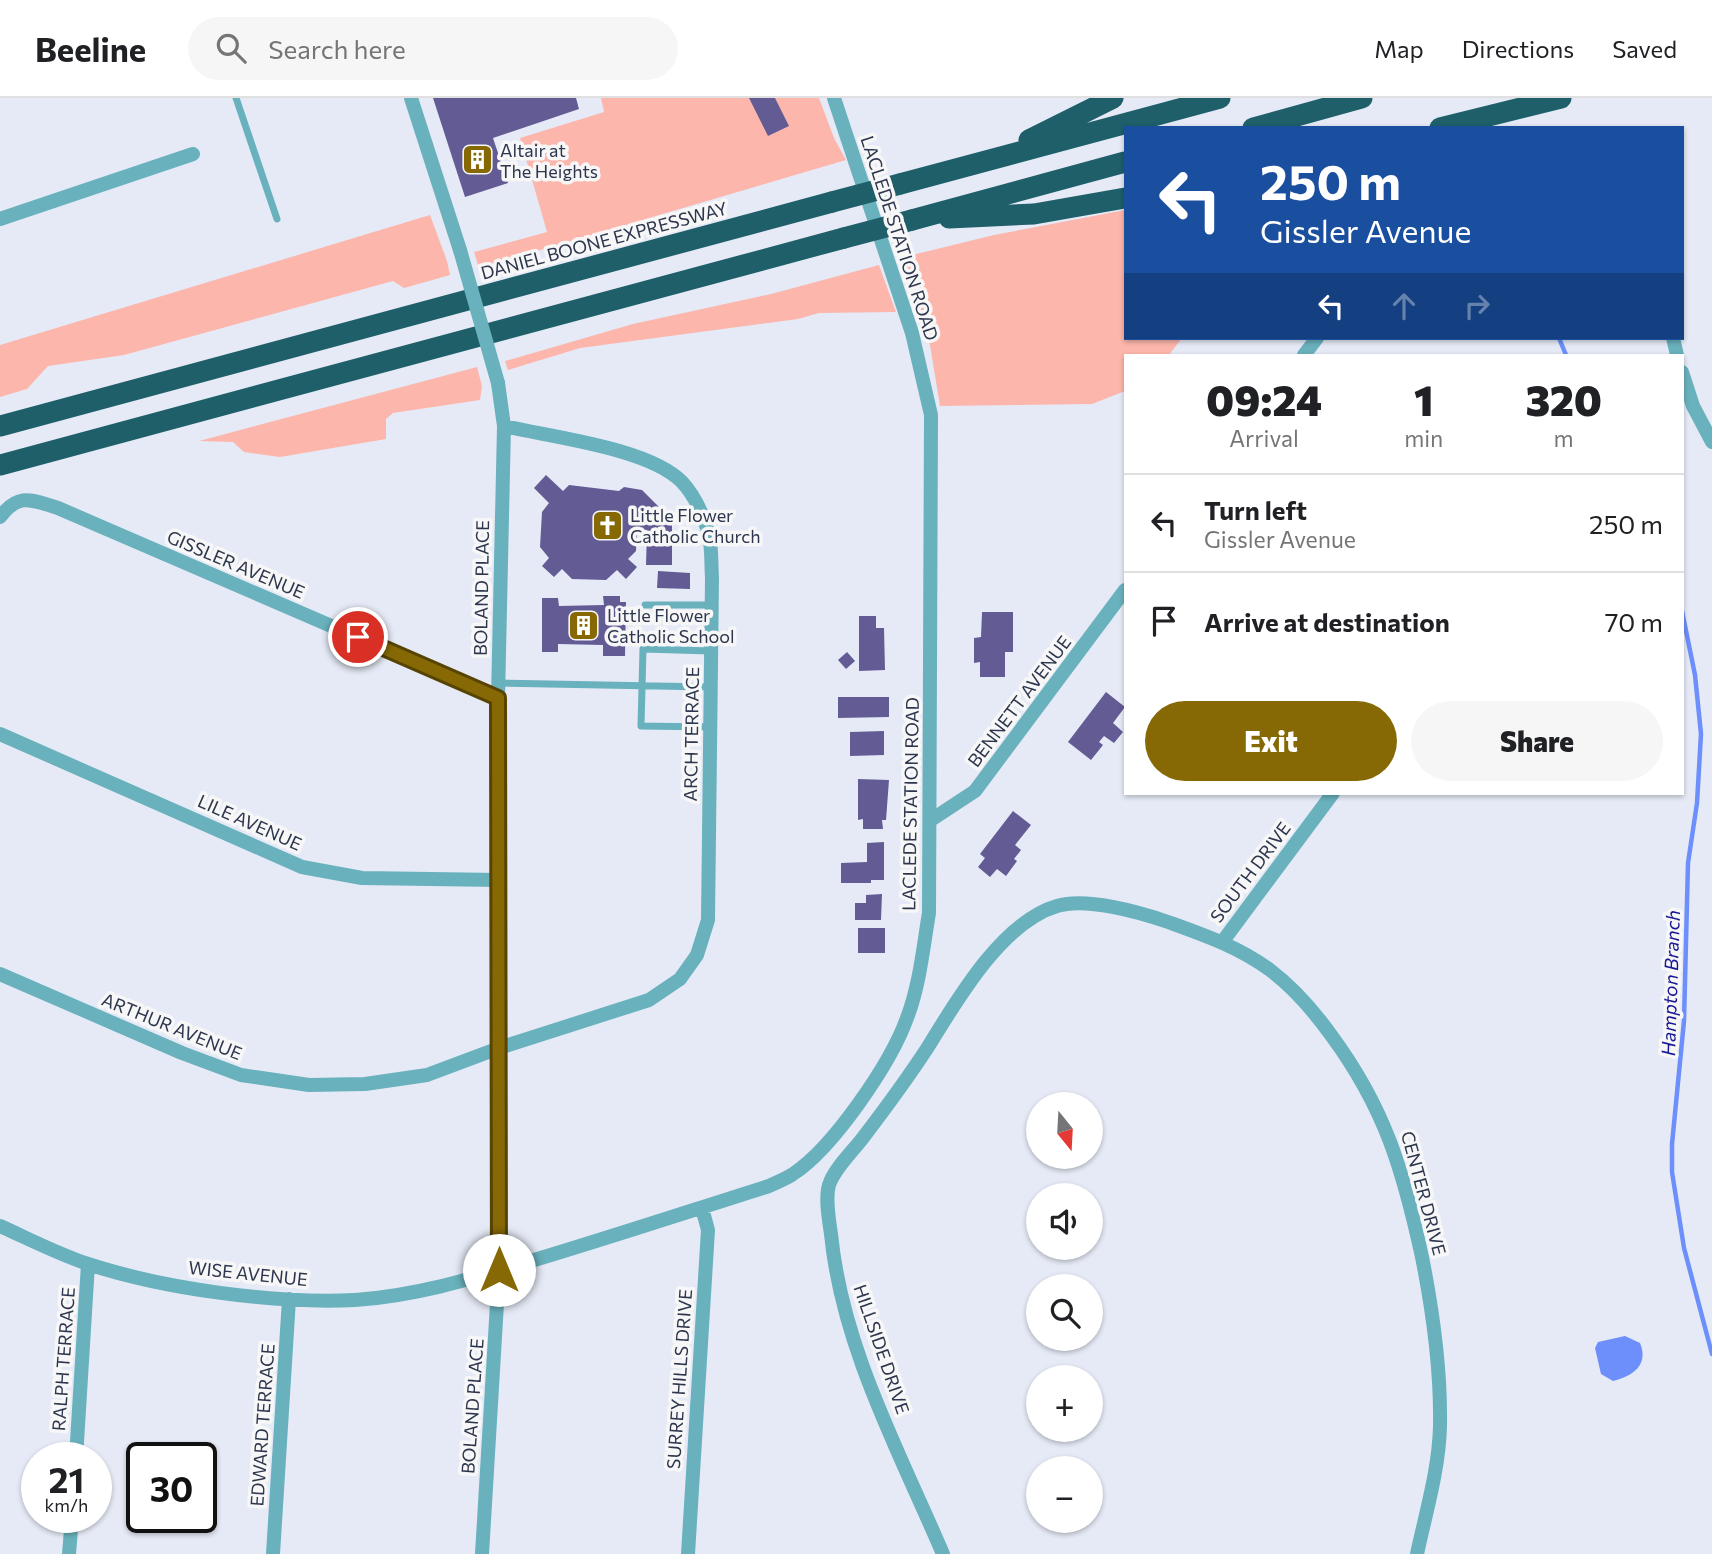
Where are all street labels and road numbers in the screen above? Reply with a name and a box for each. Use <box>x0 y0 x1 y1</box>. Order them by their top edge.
street label: LACLEDE STATION ROAD <box>856 133 944 343</box>
street label: DANIEL BOONE EXPRESSWAY <box>478 196 730 284</box>
street label: BOLAND PLACE <box>469 520 493 656</box>
street label: GISSLER AVENUE <box>164 525 308 603</box>
street label: BENNETT AVENUE <box>963 631 1075 771</box>
street label: ARCH TERRACE <box>679 666 703 802</box>
street label: LACLEDE STATION ROAD <box>897 697 923 911</box>
street label: LILE AVENUE <box>195 789 305 855</box>
street label: SOUTH DRIVE <box>1205 817 1295 927</box>
street label: ARTHUR AVENUE <box>99 988 245 1064</box>
street label: CENTER DRIVE <box>1397 1128 1451 1258</box>
street label: WISE AVENUE <box>187 1256 309 1290</box>
street label: HILLSIDE DRIVE <box>850 1281 914 1417</box>
street label: RALPH TERRACE <box>47 1286 79 1432</box>
street label: SURREY HILLS DRIVE <box>662 1288 696 1470</box>
street label: BOLAND PLACE <box>456 1337 488 1475</box>
street label: EDWARD TERRACE <box>245 1343 279 1507</box>

